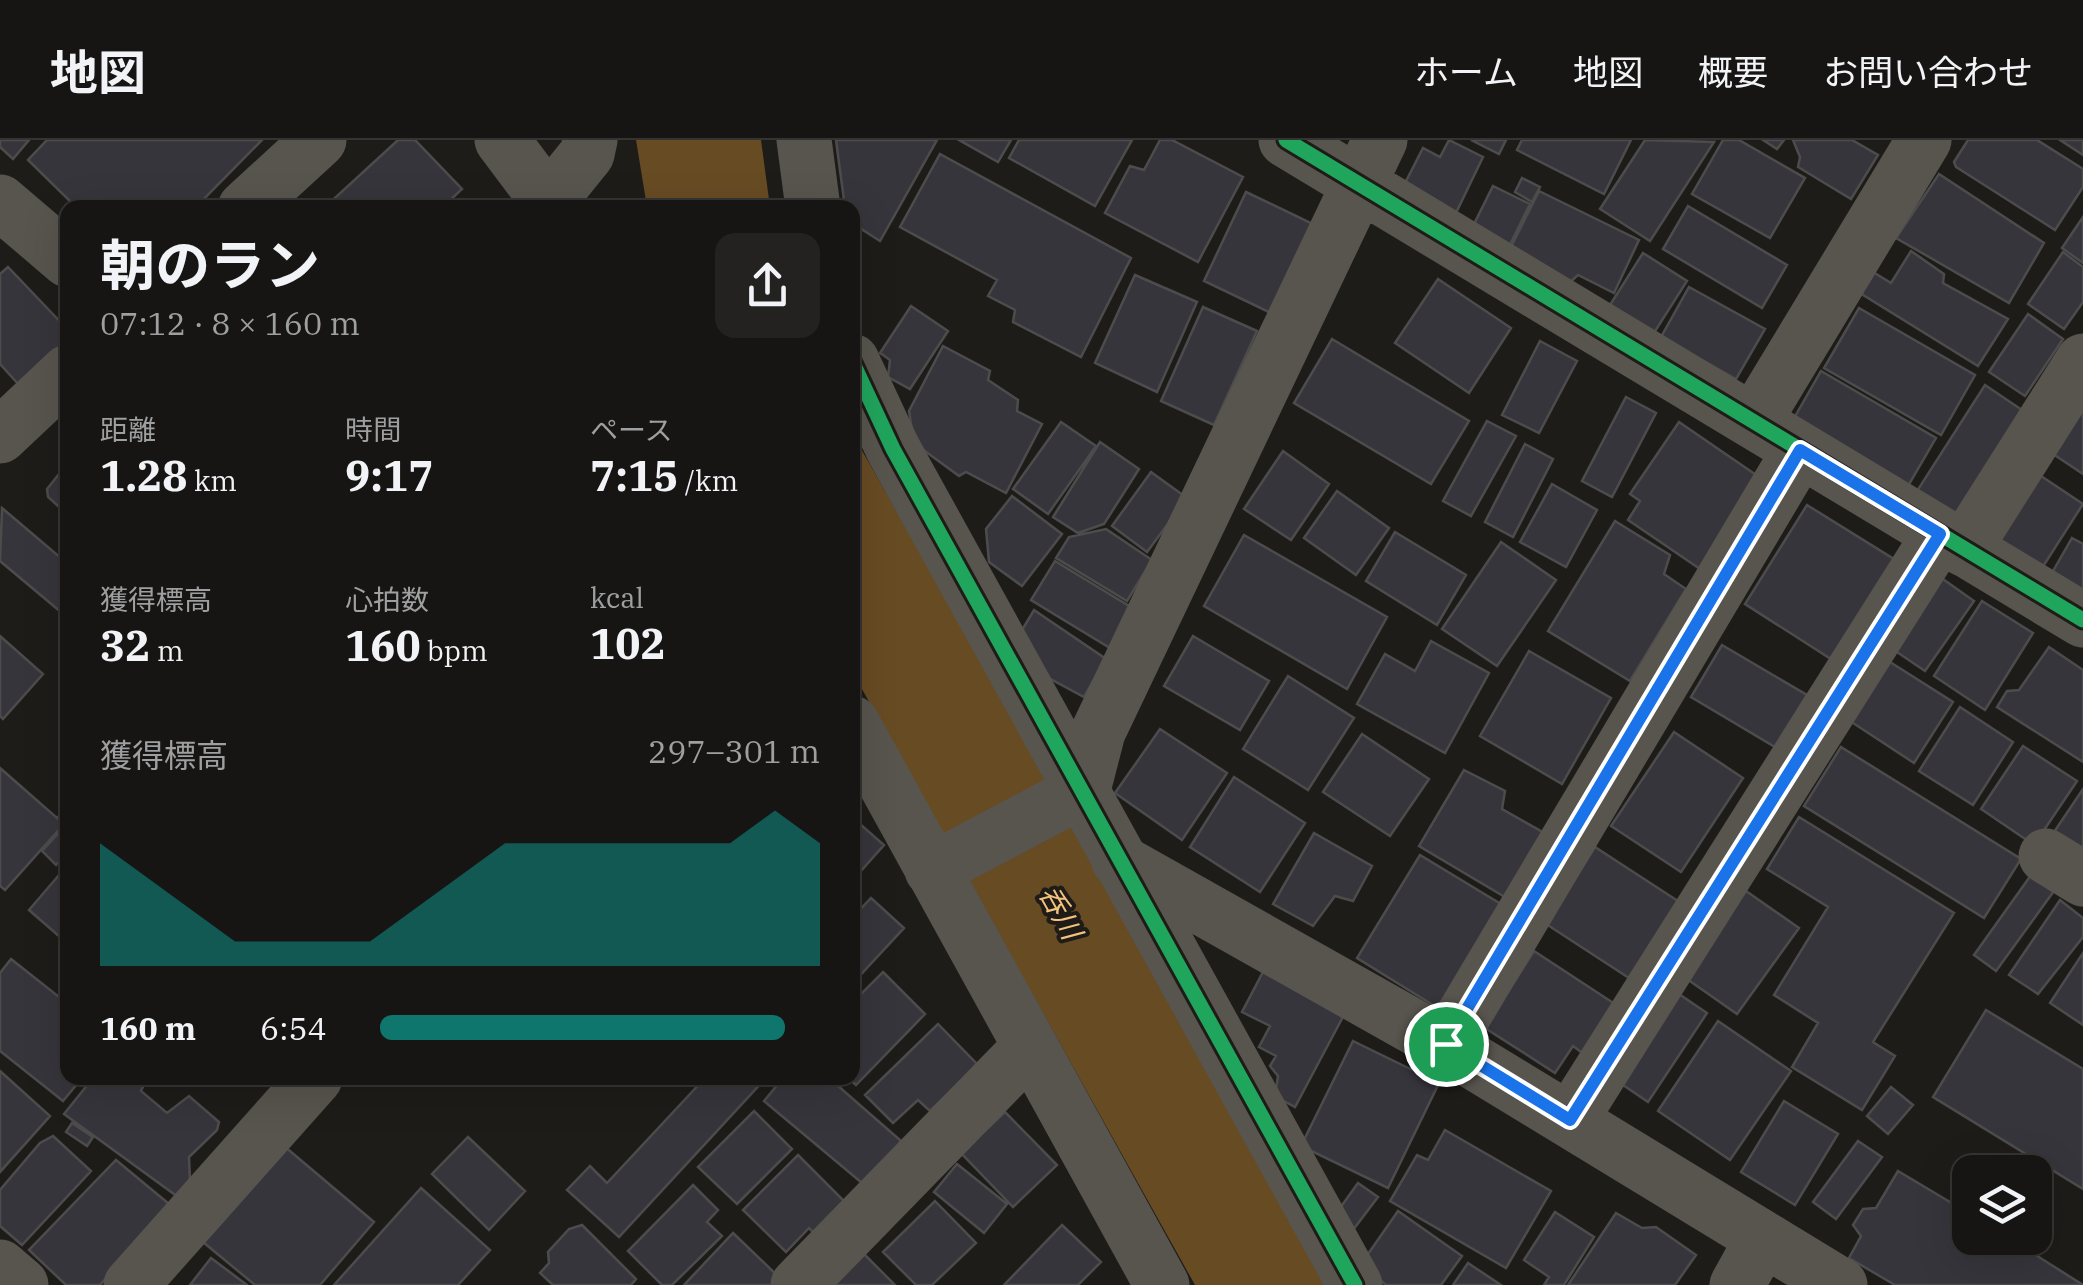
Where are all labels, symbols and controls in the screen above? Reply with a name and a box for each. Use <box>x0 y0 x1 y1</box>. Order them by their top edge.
text: 地図 <box>50 41 146 103</box>
text: ホーム <box>1414 49 1518 95</box>
text: 地図 <box>1573 49 1643 95</box>
text: 概要 <box>1698 49 1768 95</box>
text: お問い合わせ <box>1823 49 2033 95</box>
text: 朝のラン <box>100 229 320 300</box>
button: share <box>715 233 820 338</box>
text: 07:12 · 8 × 160 m <box>100 302 360 344</box>
text: 距離 <box>100 411 156 448</box>
text: 時間 <box>345 411 401 448</box>
text: ペース <box>590 411 673 448</box>
text: 1.28 <box>100 448 187 503</box>
text: 9:17 <box>345 448 433 503</box>
text: 7:15 <box>590 448 678 503</box>
text: km <box>187 462 237 499</box>
text: /km <box>678 462 738 499</box>
text: kcal <box>590 579 644 616</box>
text: 獲得標高 <box>100 581 212 618</box>
text: 心拍数 <box>345 581 429 618</box>
text: 102 <box>590 616 666 671</box>
text: 32 <box>100 618 150 673</box>
text: 160 <box>345 618 421 673</box>
text: m <box>150 632 184 669</box>
text: bpm <box>421 632 488 669</box>
text: 297–301 m <box>648 730 820 772</box>
text: 獲得標高 <box>100 734 228 776</box>
water label: 呑川 <box>1031 879 1092 948</box>
pin <box>1404 1002 1489 1087</box>
text: 160 m <box>100 1007 196 1049</box>
text: 6:54 <box>260 1007 327 1049</box>
icon: arrive <box>1419 1017 1474 1072</box>
map controls <box>1952 1155 2052 1255</box>
button: layers <box>1952 1155 2052 1255</box>

